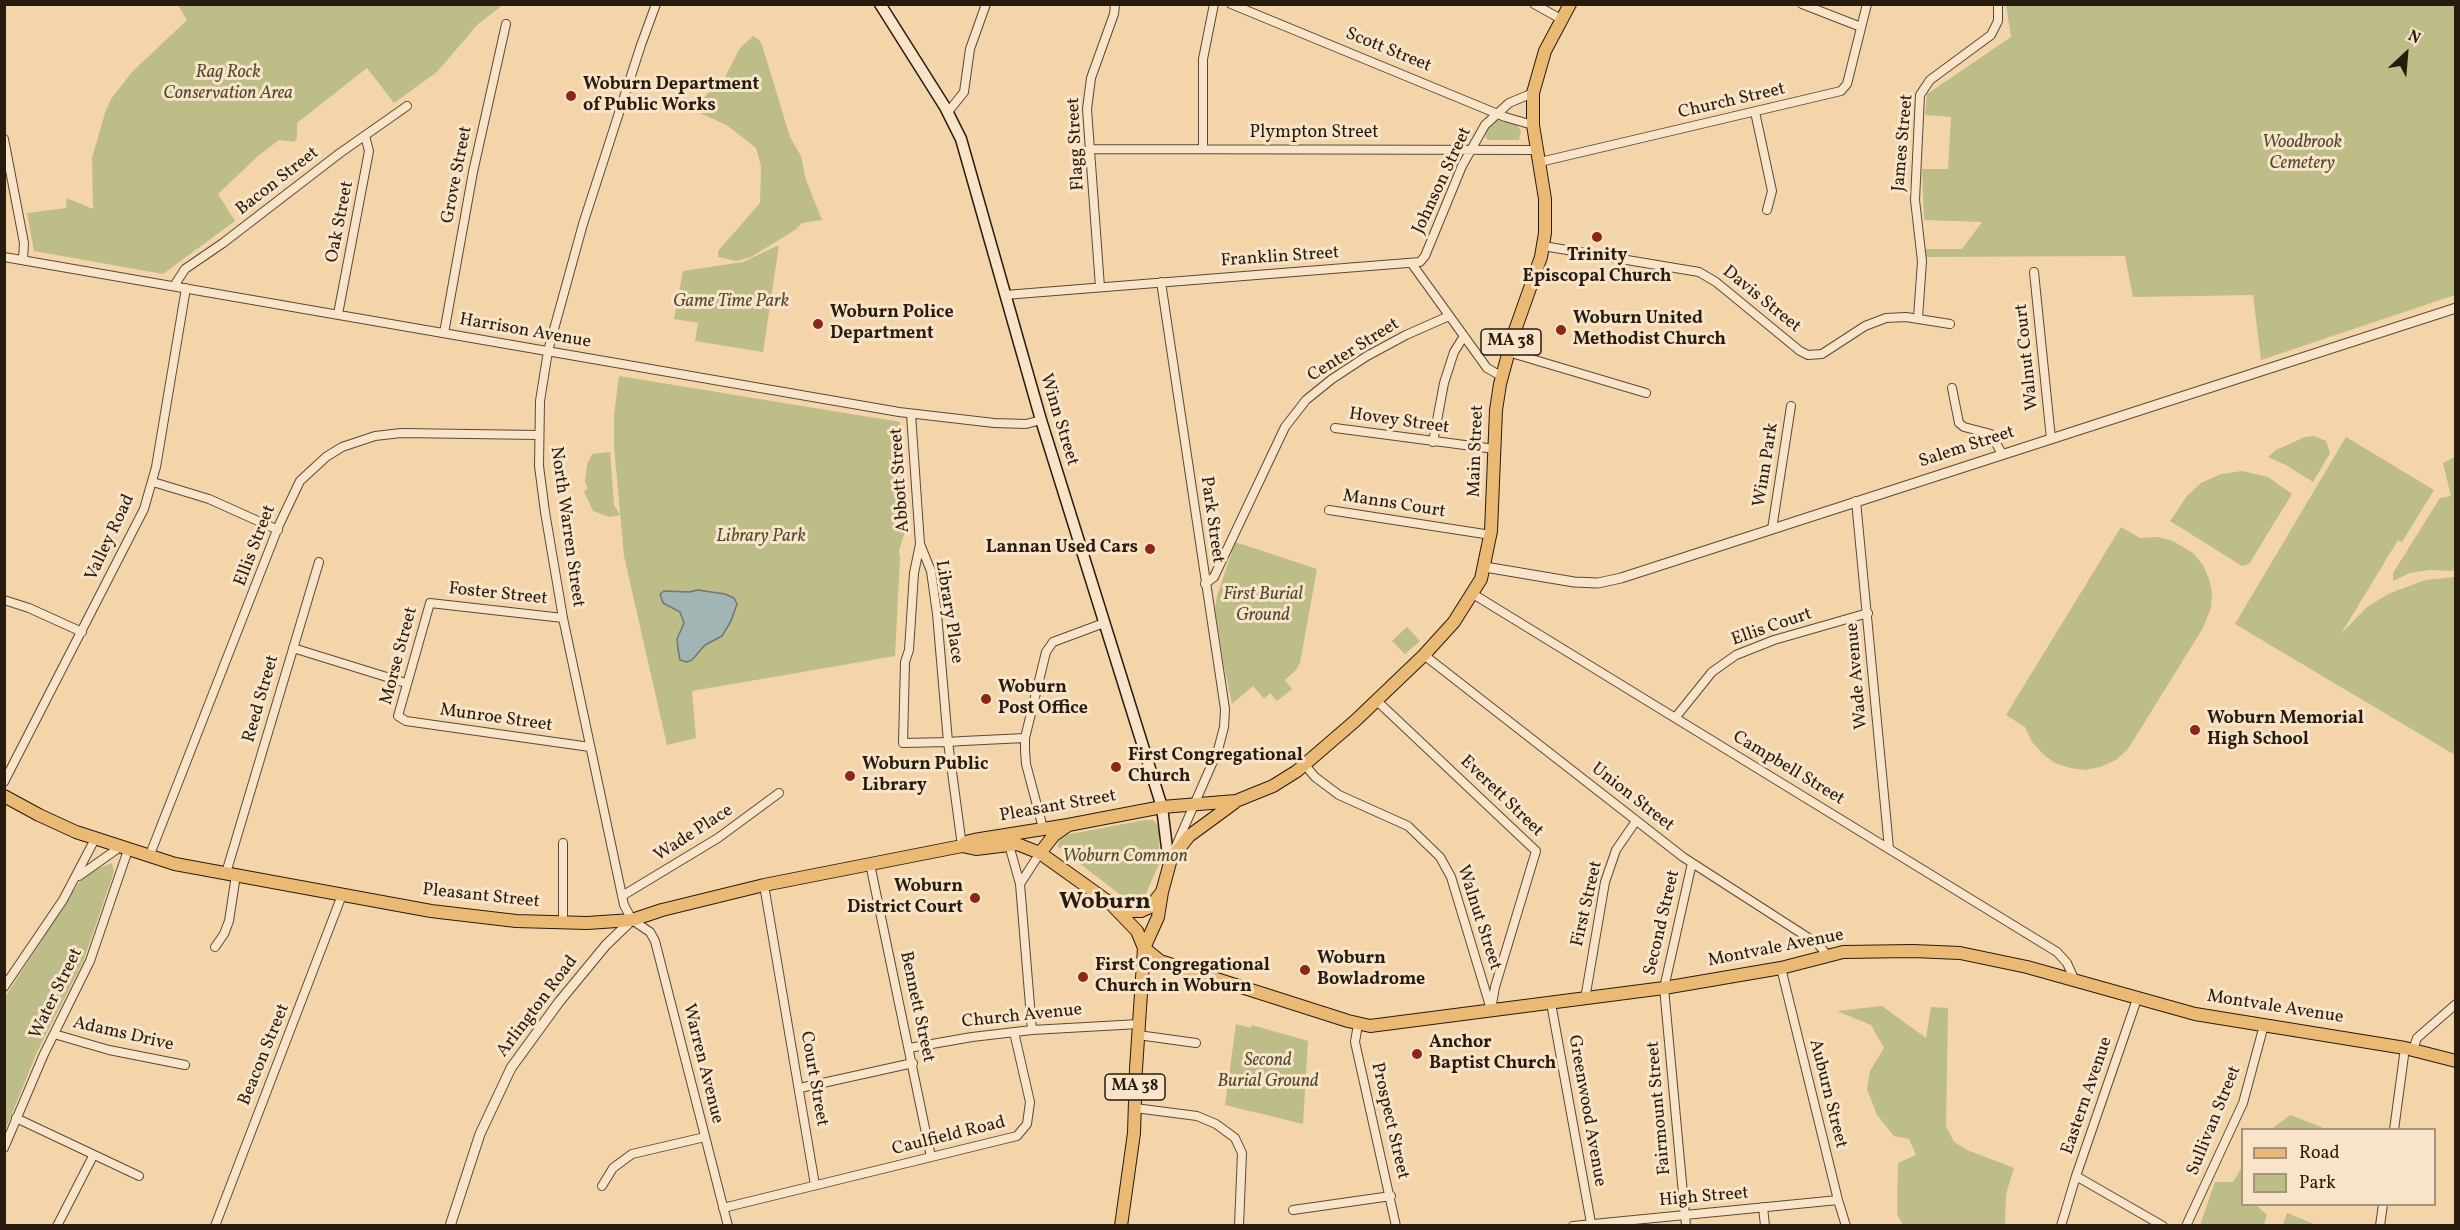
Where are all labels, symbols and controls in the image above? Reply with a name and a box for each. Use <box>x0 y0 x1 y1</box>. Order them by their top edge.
street label: Scott Street <box>1342 24 1434 78</box>
north arrow <box>2376 24 2436 84</box>
text: N <box>2404 25 2424 50</box>
park label: Rag Rock Conservation Area <box>163 63 293 106</box>
place label: Woburn Department of Public Works <box>583 75 759 118</box>
street label: Church Street <box>1676 79 1788 125</box>
marker: Woburn Department of Public Works <box>564 89 578 103</box>
street label: James Street <box>1889 93 1919 193</box>
street label: Flagg Street <box>1064 97 1090 191</box>
street label: Plympton Street <box>1249 123 1379 145</box>
street label: Grove Street <box>438 124 478 226</box>
street label: Johnson Street <box>1409 124 1477 238</box>
park label: Woodbrook Cemetery <box>2262 133 2342 176</box>
street label: Bacon Street <box>232 143 324 221</box>
street label: Oak Street <box>323 179 359 265</box>
marker: Trinity Episcopal Church <box>1590 230 1604 244</box>
street label: Franklin Street <box>1220 243 1340 273</box>
place label: Trinity Episcopal Church <box>1522 246 1672 288</box>
street label: Davis Street <box>1717 262 1805 338</box>
park label: Game Time Park <box>673 292 789 314</box>
place label: Woburn Police Department <box>830 303 954 346</box>
street label: Walnut Court <box>2012 303 2044 411</box>
place label: Woburn United Methodist Church <box>1573 309 1726 352</box>
street label: Harrison Avenue <box>457 310 593 354</box>
street label: Center Street <box>1304 314 1404 388</box>
marker: Woburn Police Department <box>811 317 825 331</box>
marker: Woburn United Methodist Church <box>1554 323 1568 337</box>
road number: MA 38 <box>1481 329 1541 355</box>
street label: Winn Street <box>1034 371 1082 469</box>
street label: Hovey Street <box>1347 404 1451 440</box>
street label: Main Street <box>1465 404 1489 498</box>
street label: Winn Park <box>1750 421 1784 509</box>
street label: Salem Street <box>1916 422 2018 474</box>
street label: Abbott Street <box>887 427 915 533</box>
street label: North Warren Street <box>544 445 588 609</box>
street label: Park Street <box>1194 475 1228 565</box>
street label: Manns Court <box>1341 486 1447 524</box>
street label: Valley Road <box>82 491 140 585</box>
street label: Ellis Street <box>231 502 281 590</box>
park label: Library Park <box>716 527 806 549</box>
place label: Lannan Used Cars <box>986 538 1138 560</box>
marker: Lannan Used Cars <box>1143 542 1157 556</box>
street label: Library Place <box>929 559 967 665</box>
street label: Foster Street <box>447 579 549 611</box>
park label: First Burial Ground <box>1223 585 1303 628</box>
street label: Ellis Court <box>1729 604 1815 652</box>
street label: Morse Street <box>377 605 423 707</box>
street label: Wade Avenue <box>1843 622 1873 730</box>
street label: Reed Street <box>239 653 285 745</box>
place label: Woburn Post Office <box>998 678 1088 720</box>
marker: Woburn Post Office <box>979 692 993 706</box>
street label: Munroe Street <box>438 700 554 738</box>
place label: Woburn Memorial High School <box>2207 709 2364 752</box>
marker: Woburn Memorial High School <box>2188 723 2202 737</box>
street label: Campbell Street <box>1728 727 1848 811</box>
place label: First Congregational Church <box>1128 746 1303 789</box>
street label: Everett Street <box>1455 752 1547 842</box>
place label: Woburn Public Library <box>862 755 988 798</box>
street label: Union Street <box>1586 759 1678 837</box>
marker: First Congregational Church <box>1109 760 1123 774</box>
marker: Woburn Public Library <box>843 769 857 783</box>
street label: Pleasant Street <box>998 786 1118 828</box>
street label: Wade Place <box>651 801 737 867</box>
park label: Woburn Common <box>1062 847 1188 869</box>
street label: First Street <box>1568 859 1608 949</box>
street label: Walnut Street <box>1451 863 1505 973</box>
street label: Second Street <box>1640 868 1686 978</box>
place label: Woburn District Court <box>847 877 963 920</box>
street label: Pleasant Street <box>421 880 541 914</box>
district label: Woburn <box>1059 890 1151 918</box>
marker: Woburn District Court <box>968 891 982 905</box>
street label: Montvale Avenue <box>1706 925 1846 973</box>
street label: Water Street <box>26 945 88 1043</box>
street label: Bennett Street <box>894 949 938 1065</box>
place label: Woburn Bowladrome <box>1317 949 1425 992</box>
street label: Arlington Road <box>493 952 583 1062</box>
place label: First Congregational Church in Woburn <box>1095 956 1270 998</box>
marker: Woburn Bowladrome <box>1298 963 1312 977</box>
marker: First Congregational Church in Woburn <box>1076 970 1090 984</box>
street label: Montvale Avenue <box>2205 987 2345 1029</box>
street label: Church Avenue <box>961 1000 1083 1034</box>
street label: Beacon Street <box>235 1001 295 1109</box>
street label: Warren Avenue <box>677 1002 727 1126</box>
street label: Adams Drive <box>71 1013 175 1057</box>
street label: Court Street <box>794 1030 832 1128</box>
place label: Anchor Baptist Church <box>1429 1033 1556 1076</box>
street label: Greenwood Avenue <box>1562 1034 1610 1188</box>
street label: Eastern Avenue <box>2058 1034 2118 1158</box>
street label: Auburn Street <box>1803 1037 1851 1151</box>
street label: Fairmount Street <box>1643 1040 1677 1176</box>
marker: Anchor Baptist Church <box>1410 1047 1424 1061</box>
park label: Second Burial Ground <box>1217 1051 1319 1094</box>
street label: Prospect Street <box>1365 1060 1413 1182</box>
street label: Sullivan Street <box>2183 1063 2247 1179</box>
road number: MA 38 <box>1105 1074 1165 1100</box>
street label: Caulfield Road <box>890 1113 1008 1161</box>
legend <box>2241 1128 2436 1206</box>
text: Road <box>2299 1141 2340 1166</box>
text: Park <box>2299 1171 2336 1196</box>
street label: High Street <box>1658 1183 1750 1213</box>

